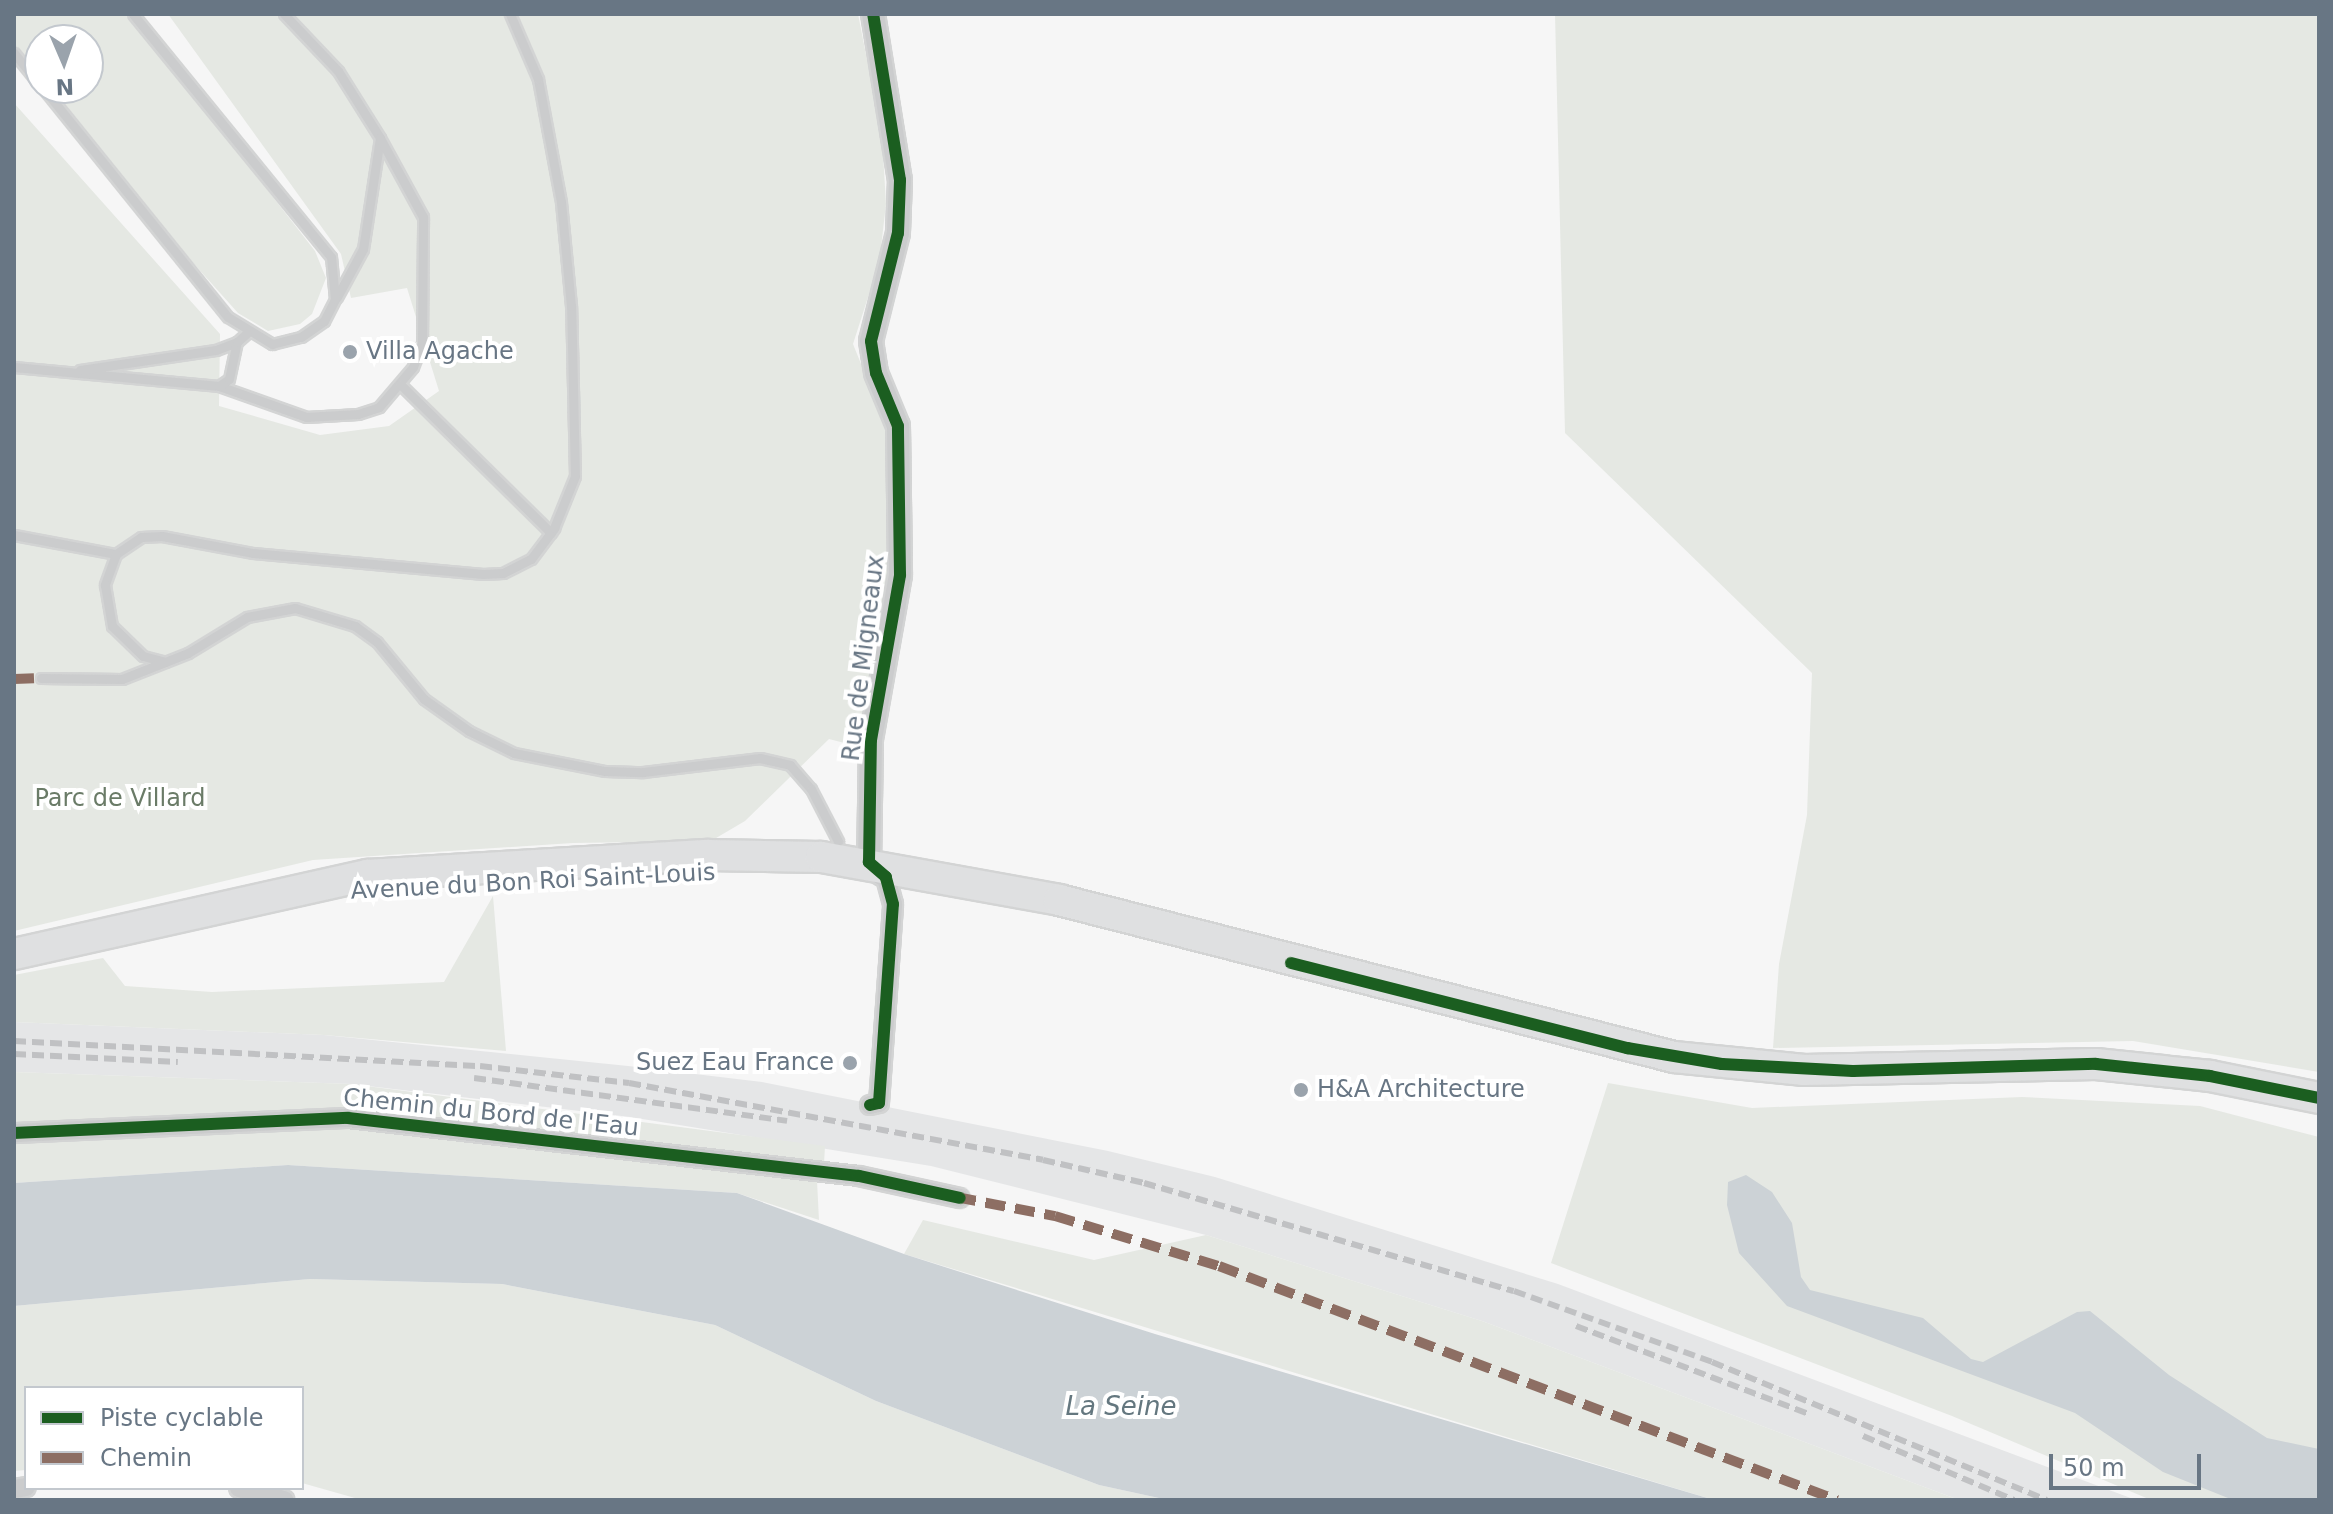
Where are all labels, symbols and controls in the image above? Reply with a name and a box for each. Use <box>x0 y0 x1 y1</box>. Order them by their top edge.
north arrow <box>24 24 104 104</box>
text: N <box>55 74 74 99</box>
place label: Villa Agache <box>366 338 514 366</box>
marker: Villa Agache <box>341 343 359 361</box>
street label: Rue de Migneaux <box>837 553 891 763</box>
park label: Parc de Villard <box>34 785 206 813</box>
street label: Avenue du Bon Roi Saint-Louis <box>350 858 716 906</box>
place label: Suez Eau France <box>636 1049 834 1077</box>
marker: Suez Eau France <box>841 1054 859 1072</box>
place label: H&A Architecture <box>1317 1076 1525 1104</box>
marker: H&A Architecture <box>1292 1081 1310 1099</box>
street label: Chemin du Bord de l'Eau <box>342 1083 640 1143</box>
legend <box>24 1386 304 1490</box>
water label: La Seine <box>1066 1391 1176 1423</box>
text: Piste cyclable <box>100 1404 264 1432</box>
scale bar <box>2053 1438 2205 1488</box>
text: Chemin <box>100 1444 192 1472</box>
text: 50 m <box>2063 1454 2125 1482</box>

